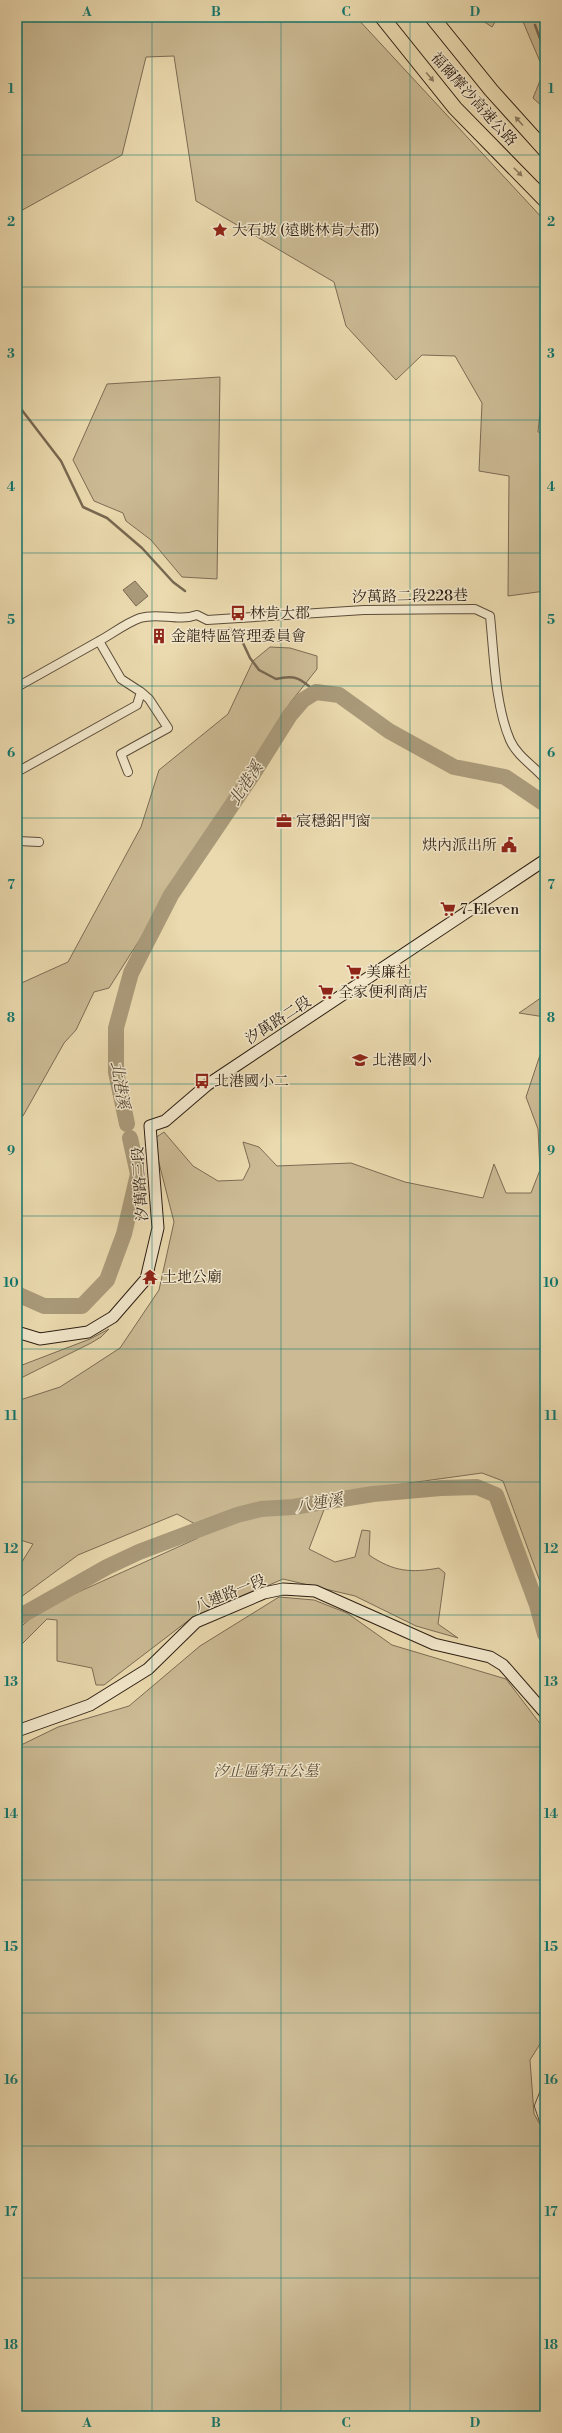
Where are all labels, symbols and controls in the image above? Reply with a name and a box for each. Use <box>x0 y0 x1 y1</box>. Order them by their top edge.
text: A <box>81 4 92 20</box>
text: B <box>211 4 221 20</box>
text: C <box>341 4 351 20</box>
text: D <box>470 4 480 20</box>
street label: 福爾摩沙高速公路 <box>426 48 521 150</box>
one-way arrow <box>425 71 434 82</box>
text: 1 <box>8 81 15 97</box>
text: 1 <box>548 81 555 97</box>
one-way arrow <box>514 116 523 126</box>
one-way arrow <box>513 167 523 177</box>
text: 2 <box>7 214 15 230</box>
text: 2 <box>547 214 555 230</box>
place icon: 大石坡 (遠眺林肯大郡) <box>211 221 229 239</box>
place label: 大石坡 (遠眺林肯大郡) <box>232 221 379 240</box>
text: 3 <box>7 346 15 362</box>
text: 3 <box>547 346 555 362</box>
text: 4 <box>7 479 16 495</box>
text: 4 <box>547 479 556 495</box>
street label: 汐萬路二段228巷 <box>352 586 468 607</box>
bus stop icon: 林肯大郡 <box>229 604 247 622</box>
place label: 林肯大郡 <box>250 604 310 623</box>
text: 5 <box>7 612 15 628</box>
text: 5 <box>547 612 555 628</box>
building icon: 金龍特區管理委員會 <box>150 627 168 645</box>
place label: 金龍特區管理委員會 <box>171 627 306 646</box>
text: 6 <box>7 745 15 761</box>
text: 6 <box>547 745 555 761</box>
water label: 北港溪 <box>224 756 268 809</box>
office icon: 宸穩鋁門窗 <box>275 812 293 830</box>
place label: 宸穩鋁門窗 <box>296 812 371 831</box>
place label: 烘內派出所 <box>422 836 497 855</box>
public building icon: 烘內派出所 <box>500 836 518 854</box>
text: 7 <box>7 877 15 893</box>
text: 7 <box>547 877 555 893</box>
supermarket icon: 7-Eleven <box>439 900 457 918</box>
place label: 7-Eleven <box>460 900 519 919</box>
supermarket icon: 美廉社 <box>345 963 363 981</box>
place label: 美廉社 <box>366 963 411 982</box>
supermarket icon: 全家便利商店 <box>317 983 335 1001</box>
place label: 全家便利商店 <box>338 983 428 1002</box>
street label: 汐萬路二段 <box>242 992 315 1049</box>
text: 8 <box>7 1010 15 1026</box>
text: 8 <box>547 1010 555 1026</box>
school or university icon: 北港國小 <box>351 1051 369 1069</box>
place label: 北港國小 <box>372 1051 432 1070</box>
water label: 北港溪 <box>106 1060 134 1112</box>
bus stop icon: 北港國小二 <box>193 1072 211 1090</box>
place label: 北港國小二 <box>214 1072 289 1091</box>
text: 9 <box>7 1143 15 1159</box>
text: 9 <box>547 1143 555 1159</box>
street label: 汐萬路三段 <box>128 1146 153 1222</box>
temple icon: 土地公廟 <box>141 1268 159 1286</box>
place label: 土地公廟 <box>162 1268 222 1287</box>
text: 10 <box>3 1275 19 1291</box>
text: 10 <box>543 1275 559 1291</box>
text: 11 <box>5 1408 18 1424</box>
text: 11 <box>545 1408 558 1424</box>
water label: 八連溪 <box>294 1489 346 1517</box>
text: 12 <box>4 1541 18 1557</box>
text: 12 <box>544 1541 558 1557</box>
street label: 八連路一段 <box>192 1571 269 1616</box>
text: 13 <box>4 1674 18 1690</box>
text: 13 <box>544 1674 558 1690</box>
park label: 汐止區第五公墓 <box>213 1762 321 1781</box>
text: 14 <box>4 1806 18 1822</box>
text: 14 <box>544 1806 558 1822</box>
text: 15 <box>4 1939 18 1955</box>
text: 15 <box>544 1939 558 1955</box>
text: 16 <box>4 2072 18 2088</box>
text: 16 <box>544 2072 558 2088</box>
text: 17 <box>4 2204 18 2220</box>
text: 17 <box>544 2204 558 2220</box>
text: 18 <box>4 2337 18 2353</box>
text: 18 <box>544 2337 558 2353</box>
text: A <box>81 2415 92 2431</box>
text: B <box>211 2415 221 2431</box>
text: C <box>341 2415 351 2431</box>
text: D <box>470 2415 480 2431</box>

